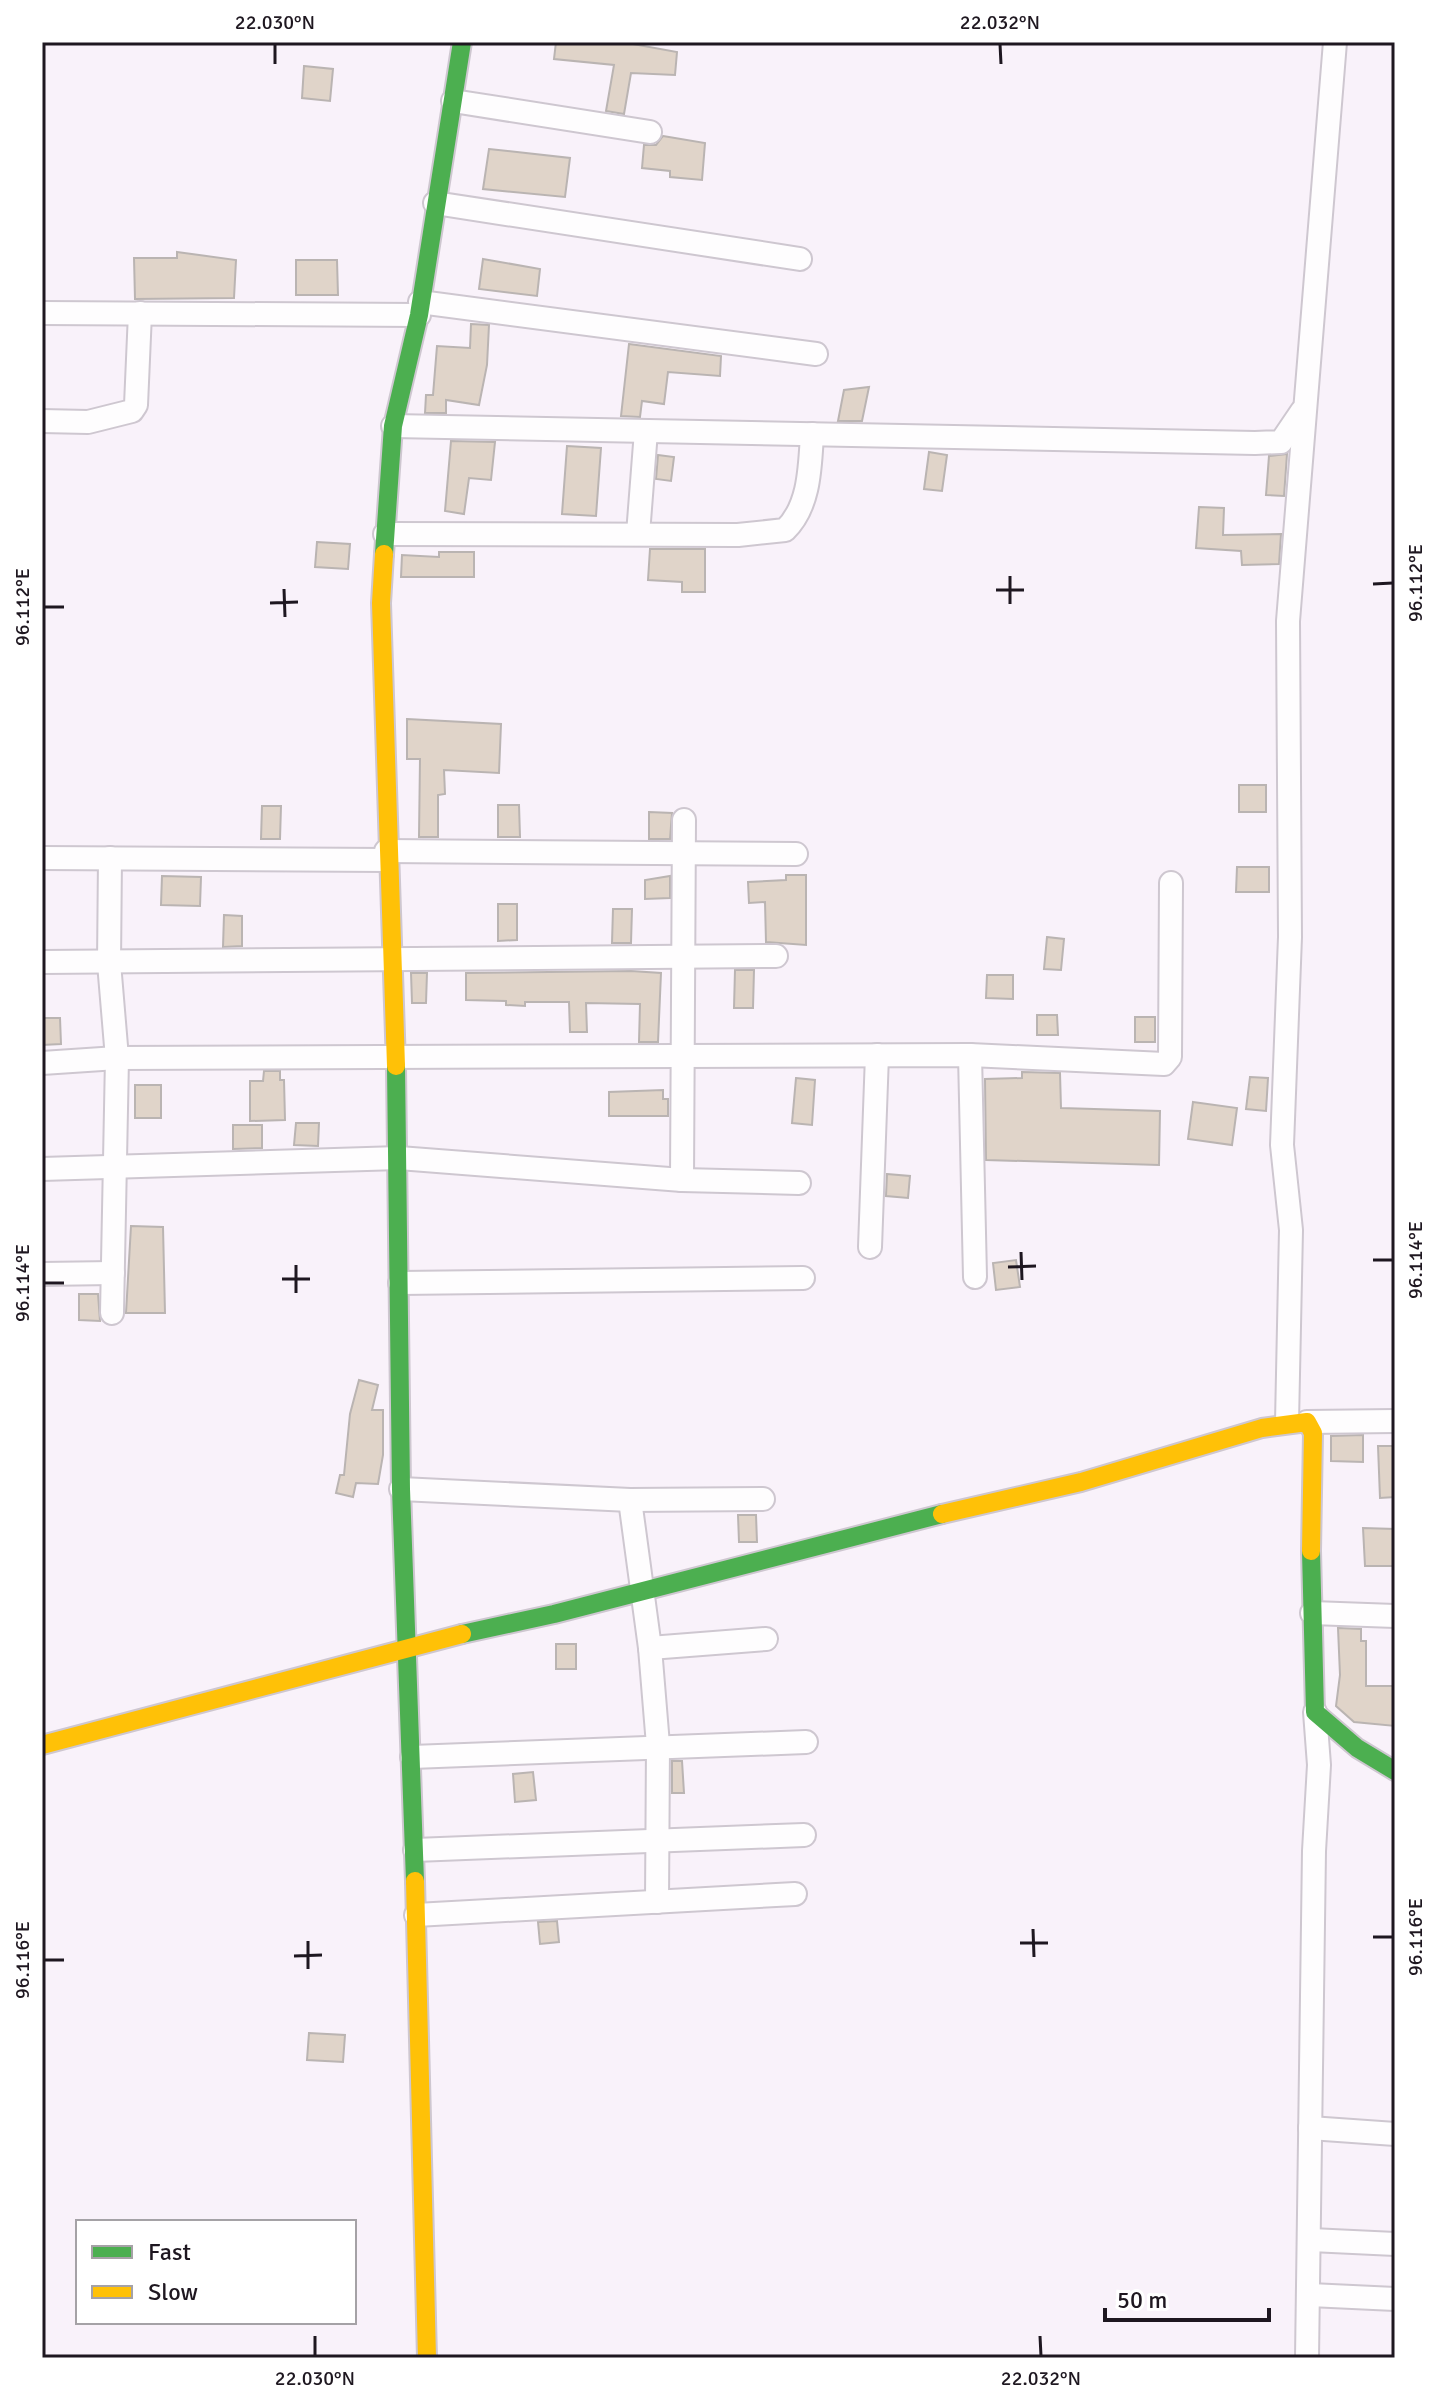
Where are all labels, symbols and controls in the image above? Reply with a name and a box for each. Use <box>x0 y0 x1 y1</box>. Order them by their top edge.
text: 22.030°N <box>235 10 315 35</box>
text: 22.032°N <box>960 10 1040 35</box>
text: 96.112°E <box>1403 544 1428 622</box>
text: 96.112°E <box>10 568 35 646</box>
text: 96.114°E <box>1403 1221 1428 1299</box>
text: 96.114°E <box>10 1244 35 1322</box>
text: 96.116°E <box>1403 1898 1428 1976</box>
text: 96.116°E <box>10 1921 35 1999</box>
legend <box>76 2220 356 2324</box>
text: Fast <box>148 2237 191 2267</box>
scale bar <box>1105 2272 1269 2322</box>
text: Slow <box>148 2277 198 2307</box>
text: 50 m <box>1117 2285 1167 2315</box>
text: 22.030°N <box>275 2366 355 2391</box>
text: 22.032°N <box>1001 2366 1081 2391</box>

